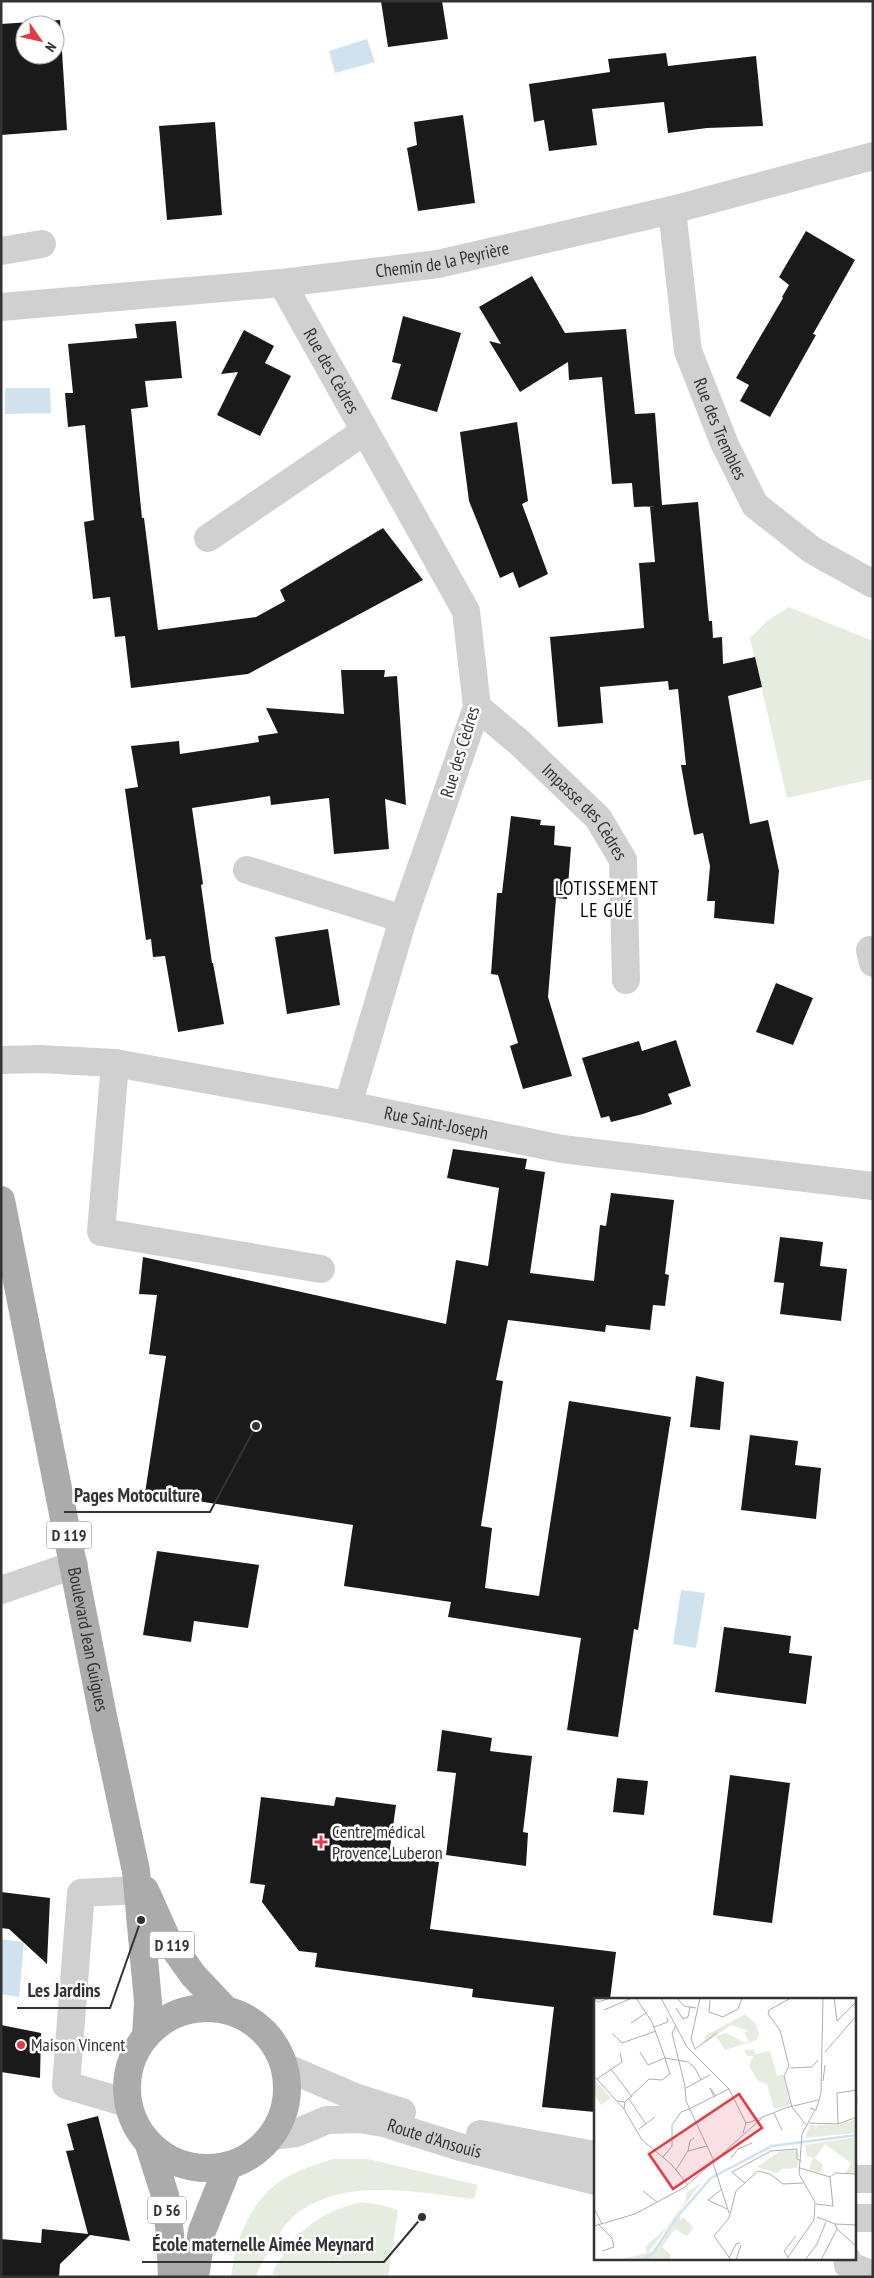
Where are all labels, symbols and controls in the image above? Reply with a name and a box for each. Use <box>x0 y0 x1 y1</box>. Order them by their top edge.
north arrow <box>15 15 65 65</box>
text: N <box>41 39 60 55</box>
street label: Chemin de la Peyrière <box>374 236 511 283</box>
street label: Rue des Cèdres <box>299 324 365 418</box>
street label: Rue des Trembles <box>689 374 752 483</box>
street label: Rue des Cèdres <box>435 703 484 800</box>
street label: Impasse des Cèdres <box>537 758 632 864</box>
district label: LOTISSEMENT LE GUÉ <box>555 876 659 922</box>
street label: Rue Saint-Joseph <box>382 1101 490 1145</box>
callout: Pages Motoculture <box>64 1478 210 1512</box>
text: Pages Motoculture <box>74 1483 200 1507</box>
road number: D 119 <box>46 1522 92 1548</box>
street label: Boulevard Jean Guigues <box>63 1565 114 1714</box>
place label: Centre médical Provence Luberon <box>332 1820 443 1864</box>
marker: Centre médical Provence Luberon <box>314 1835 328 1849</box>
road number: D 119 <box>150 1932 194 1958</box>
callout: Les Jardins <box>17 1974 110 2008</box>
text: Les Jardins <box>27 1978 101 2002</box>
inset map <box>594 1998 856 2260</box>
place label: Maison Vincent <box>31 2033 125 2056</box>
marker: Maison Vincent <box>15 2039 27 2051</box>
street label: Route d'Ansouis <box>385 2113 484 2163</box>
road number: D 56 <box>148 2196 186 2224</box>
callout: École maternelle Aimée Meynard <box>142 2228 384 2262</box>
text: École maternelle Aimée Meynard <box>152 2232 374 2256</box>

